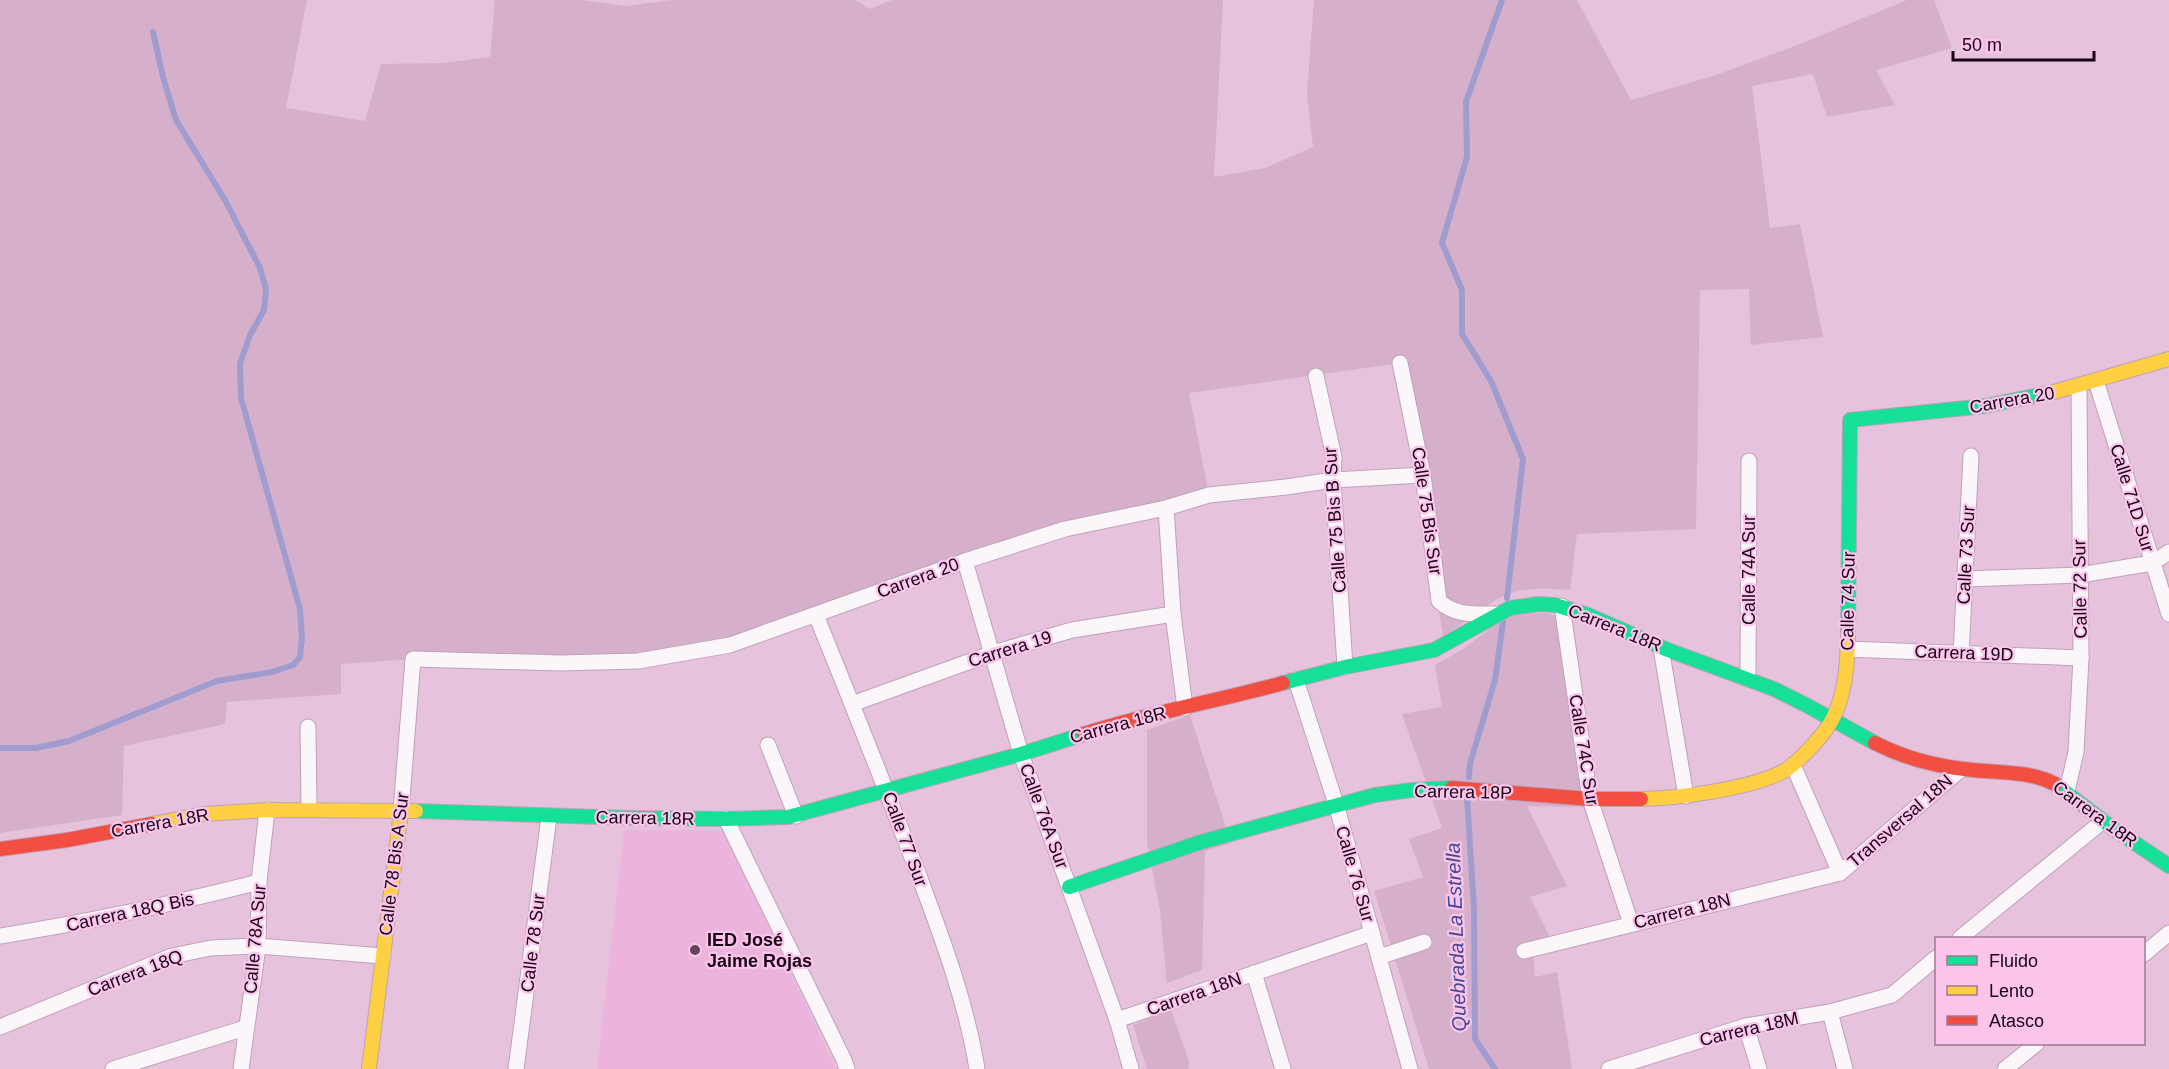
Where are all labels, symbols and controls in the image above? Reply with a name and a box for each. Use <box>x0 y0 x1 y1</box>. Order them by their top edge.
scale bar <box>1953 24 2094 62</box>
text: 50 m <box>1962 35 2002 55</box>
street label: Carrera 20 <box>1968 383 2056 417</box>
street label: Calle 71D Sur <box>2106 441 2158 555</box>
street label: Calle 75 Bis B Sur <box>1320 446 1350 594</box>
street label: Calle 75 Bis Sur <box>1408 446 1446 576</box>
street label: Calle 73 Sur <box>1953 505 1979 605</box>
street label: Calle 74A Sur <box>1739 515 1759 625</box>
street label: Calle 72 Sur <box>2069 539 2091 639</box>
street label: Calle 74 Sur <box>1837 551 1859 651</box>
street label: Carrera 20 <box>874 554 962 602</box>
street label: Carrera 18R <box>1565 600 1665 656</box>
street label: Carrera 19 <box>966 627 1054 671</box>
street label: Carrera 19D <box>1914 641 2014 665</box>
street label: Calle 74C Sur <box>1565 693 1603 807</box>
street label: Carrera 18R <box>1068 703 1168 747</box>
street label: Calle 76A Sur <box>1016 761 1072 871</box>
street label: Transversal 18N <box>1844 770 1956 872</box>
street label: Carrera 18R <box>2049 777 2141 851</box>
street label: Carrera 18P <box>1414 781 1512 803</box>
street label: Calle 77 Sur <box>879 789 931 889</box>
street label: Calle 78 Bis A Sur <box>375 791 413 937</box>
street label: Carrera 18R <box>109 805 211 841</box>
street label: Carrera 18R <box>595 807 695 829</box>
street label: Calle 76 Sur <box>1332 824 1378 924</box>
water label: Quebrada La Estrella <box>1442 842 1470 1032</box>
street label: Calle 78A Sur <box>240 883 270 995</box>
street label: Carrera 18Q Bis <box>64 889 196 935</box>
street label: Carrera 18N <box>1632 889 1732 933</box>
street label: Calle 78 Sur <box>517 893 549 993</box>
place label: IED José Jaime Rojas <box>707 930 812 971</box>
legend <box>1935 937 2145 1045</box>
marker: IED José Jaime Rojas <box>688 943 702 957</box>
street label: Carrera 18Q <box>85 946 185 1000</box>
text: Fluido <box>1989 951 2038 971</box>
street label: Carrera 18N <box>1144 968 1244 1020</box>
text: Lento <box>1989 981 2034 1001</box>
street label: Carrera 18M <box>1698 1008 1800 1050</box>
text: Atasco <box>1989 1011 2044 1031</box>

